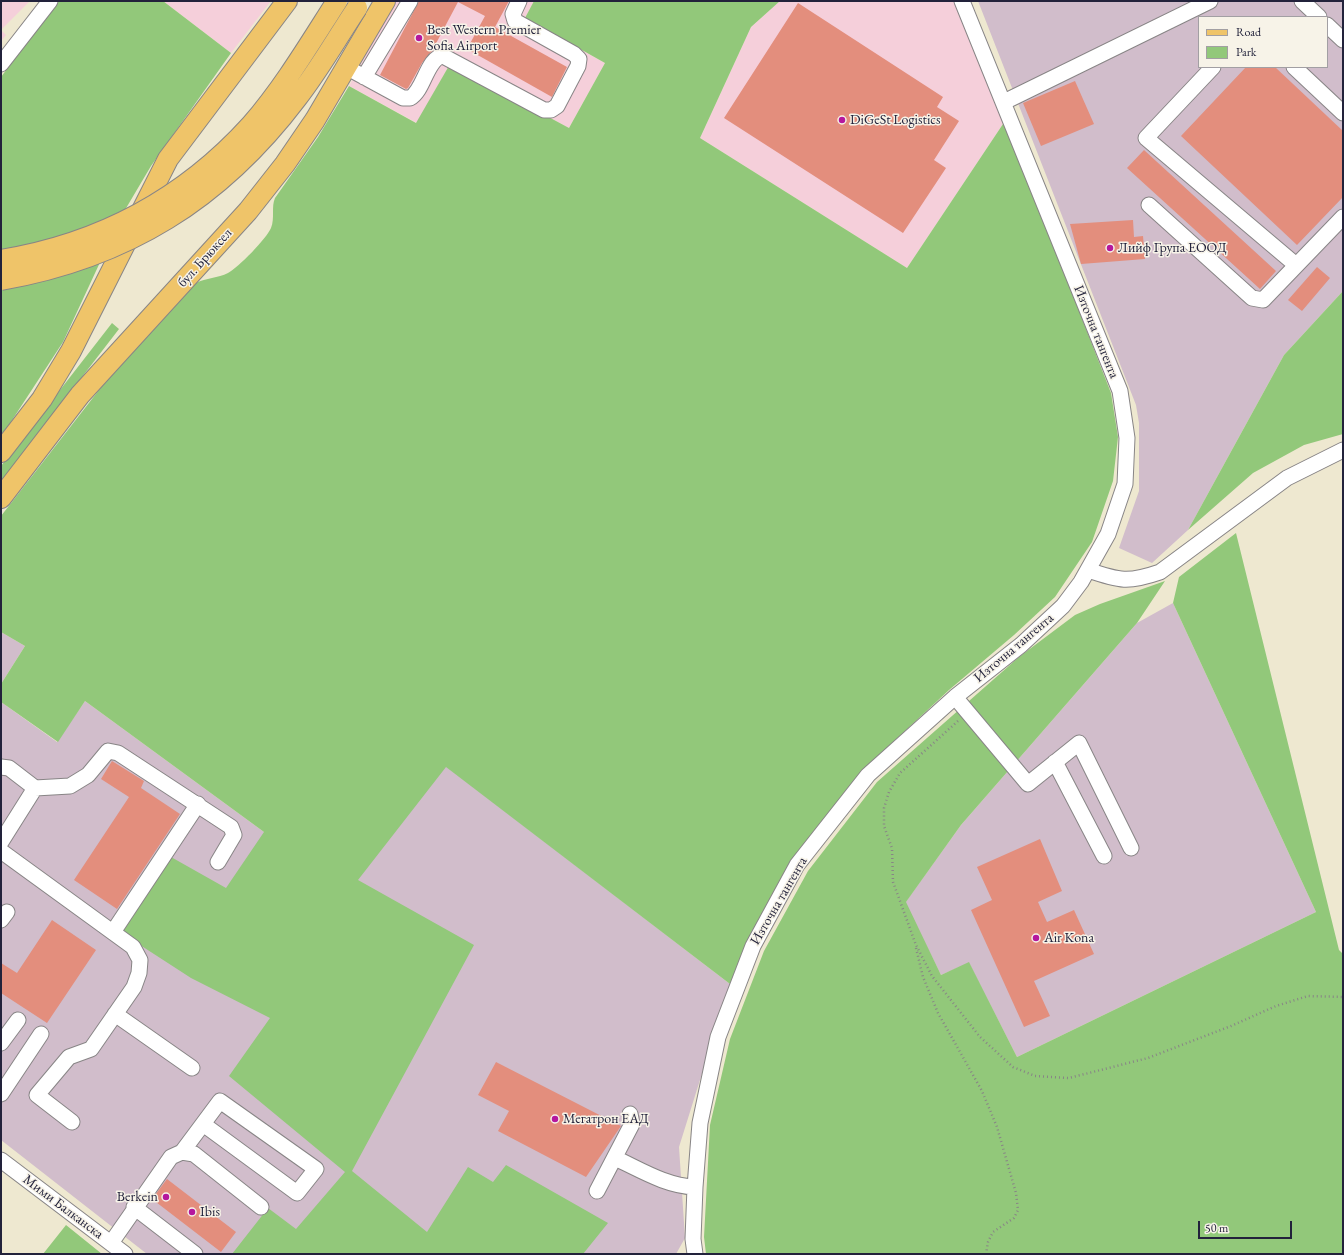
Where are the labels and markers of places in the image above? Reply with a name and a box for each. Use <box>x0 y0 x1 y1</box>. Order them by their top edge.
place label: Best Western Premier Sofia Airport <box>427 22 541 54</box>
marker: Best Western Premier Sofia Airport <box>414 33 424 43</box>
place label: DiGeSt Logistics <box>850 112 941 128</box>
marker: DiGeSt Logistics <box>837 115 847 125</box>
place label: Лийф Група ЕООД <box>1118 240 1227 256</box>
marker: Лийф Група ЕООД <box>1105 243 1115 253</box>
place label: Air Kona <box>1044 930 1094 946</box>
marker: Air Kona <box>1031 933 1041 943</box>
place label: Мегатрон ЕАД <box>563 1111 649 1127</box>
marker: Мегатрон ЕАД <box>550 1114 560 1124</box>
place label: Berkein <box>117 1189 158 1205</box>
marker: Berkein <box>161 1192 171 1202</box>
place label: Ibis <box>200 1204 220 1220</box>
marker: Ibis <box>187 1207 197 1217</box>

